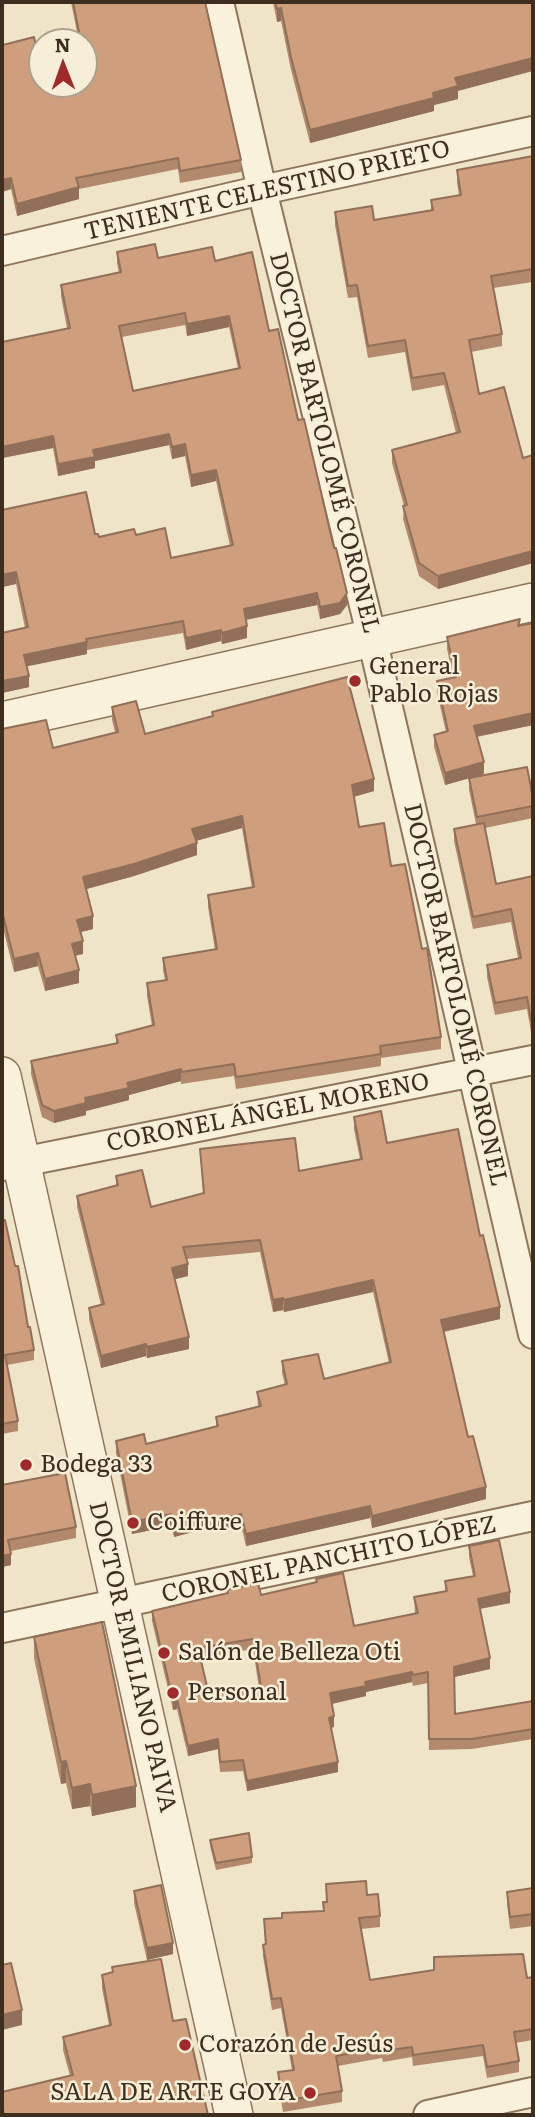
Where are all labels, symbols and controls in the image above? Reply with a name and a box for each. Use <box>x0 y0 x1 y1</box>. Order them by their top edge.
north arrow <box>28 28 98 98</box>
text: N <box>54 30 71 58</box>
street label: TENIENTE CELESTINO PRIETO <box>81 135 453 247</box>
street label: DOCTOR BARTOLOMÉ CORONEL <box>263 249 385 637</box>
place label: General Pablo Rojas <box>369 653 498 709</box>
marker: General Pablo Rojas <box>347 673 363 689</box>
street label: DOCTOR BARTOLOMÉ CORONEL <box>397 801 513 1189</box>
street label: CORONEL ÁNGEL MORENO <box>104 1068 432 1158</box>
place label: Bodega 33 <box>40 1451 153 1479</box>
marker: Bodega 33 <box>18 1457 34 1473</box>
street label: DOCTOR EMILIANO PAIVA <box>82 1499 182 1815</box>
place label: Coiffure <box>147 1509 242 1537</box>
street label: CORONEL PANCHITO LÓPEZ <box>159 1510 499 1610</box>
marker: Coiffure <box>125 1515 141 1531</box>
place label: Salón de Belleza Oti <box>178 1639 401 1667</box>
marker: Salón de Belleza Oti <box>156 1645 172 1661</box>
place label: Personal <box>187 1679 287 1707</box>
marker: Personal <box>165 1685 181 1701</box>
place label: Corazón de Jesús <box>199 2031 393 2059</box>
marker: Corazón de Jesús <box>177 2037 193 2053</box>
place label: SALA DE ARTE GOYA <box>50 2079 296 2107</box>
marker: SALA DE ARTE GOYA <box>302 2085 318 2101</box>

